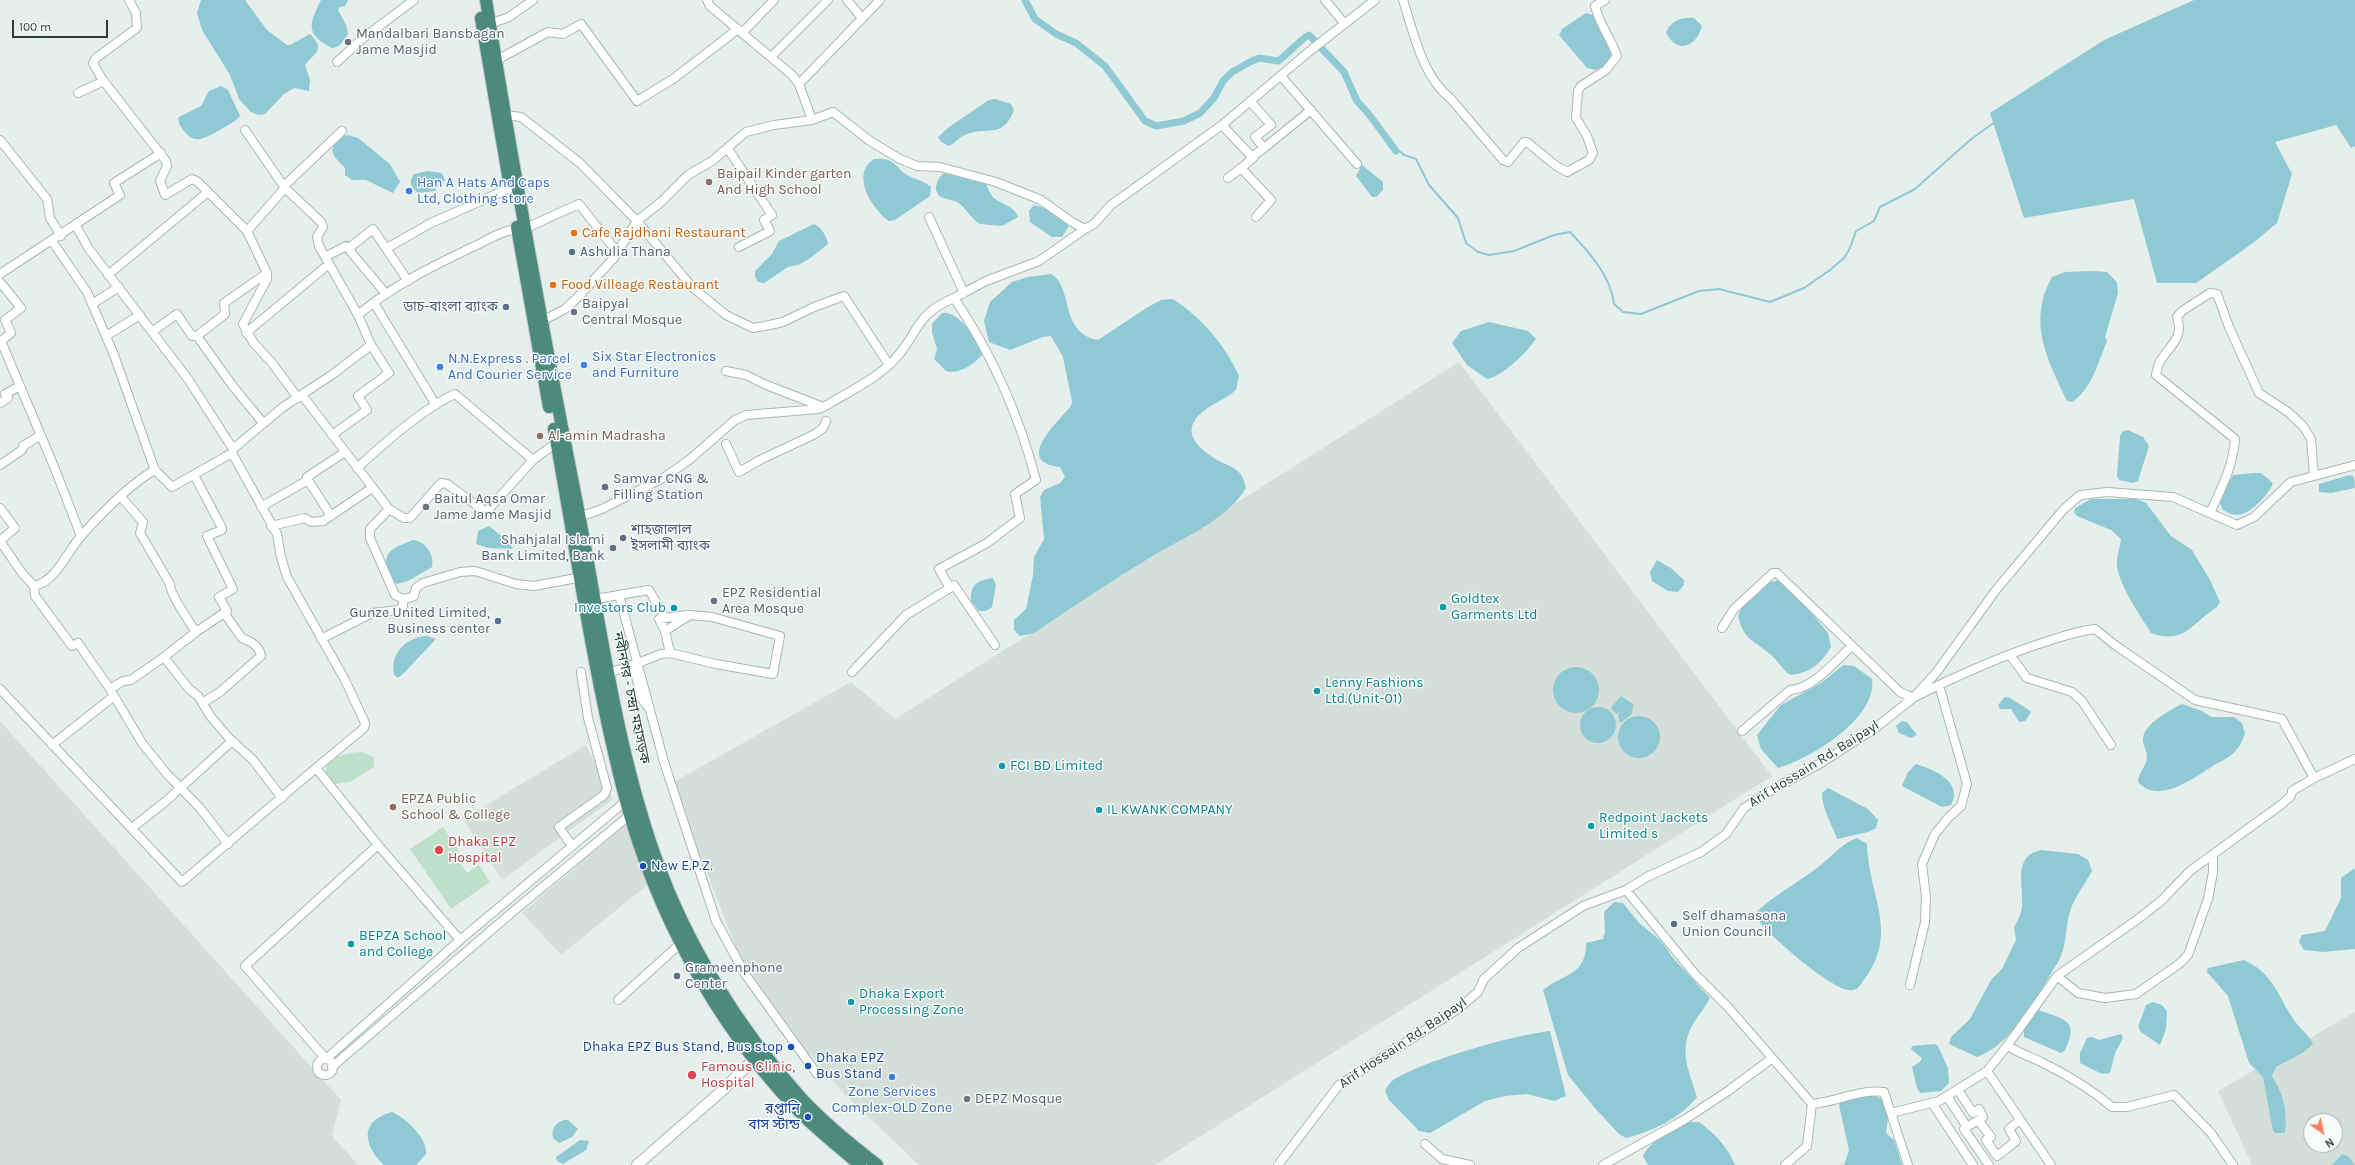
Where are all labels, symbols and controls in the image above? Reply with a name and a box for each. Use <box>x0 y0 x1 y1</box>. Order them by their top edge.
scale bar <box>14 12 110 38</box>
text: 100 m <box>19 20 51 34</box>
place label: Mandalbari Bansbagan Jame Masjid <box>356 26 505 58</box>
marker: Mandalbari Bansbagan Jame Masjid <box>343 37 353 47</box>
place label: Baipail Kinder garten And High School <box>717 166 851 198</box>
place label: Han A Hats And Caps Ltd, Clothing store <box>417 175 550 208</box>
marker: Baipail Kinder garten And High School <box>704 177 714 187</box>
marker: Han A Hats And Caps Ltd, Clothing store <box>404 186 414 196</box>
place label: Cafe Rajdhani Restaurant <box>582 225 746 241</box>
marker: Cafe Rajdhani Restaurant <box>569 228 579 238</box>
place label: Ashulia Thana <box>580 244 671 260</box>
marker: Ashulia Thana <box>567 247 577 257</box>
place label: Food Villeage Restaurant <box>561 277 719 293</box>
marker: Food Villeage Restaurant <box>548 280 558 290</box>
place label: Baipyal Central Mosque <box>582 296 682 328</box>
place label: ডাচ-বাংলা ব্যাংক <box>403 299 498 315</box>
marker: ডাচ-বাংলা ব্যাংক <box>501 302 511 312</box>
marker: Baipyal Central Mosque <box>569 307 579 317</box>
place label: Six Star Electronics and Furniture <box>592 349 716 382</box>
place label: N.N.Express . Parcel And Courier Service <box>448 351 572 384</box>
marker: Six Star Electronics and Furniture <box>579 360 589 370</box>
marker: N.N.Express . Parcel And Courier Service <box>435 362 445 372</box>
place label: Al-amin Madrasha <box>548 428 666 444</box>
marker: Al-amin Madrasha <box>535 431 545 441</box>
place label: Samvar CNG & Filling Station <box>613 471 709 504</box>
marker: Samvar CNG & Filling Station <box>600 482 610 492</box>
place label: Baitul Aqsa Omar Jame Jame Masjid <box>434 491 552 524</box>
marker: Baitul Aqsa Omar Jame Jame Masjid <box>421 502 431 512</box>
place label: শাহজালাল ইসলামী ব্যাংক <box>631 522 710 554</box>
place label: Shahjalal Islami Bank Limited, Bank <box>481 532 605 564</box>
marker: শাহজালাল ইসলামী ব্যাংক <box>618 533 628 543</box>
marker: Shahjalal Islami Bank Limited, Bank <box>608 543 618 553</box>
place label: EPZ Residential Area Mosque <box>722 585 822 618</box>
place label: Goldtex Garments Ltd <box>1451 591 1538 624</box>
marker: EPZ Residential Area Mosque <box>709 596 719 606</box>
place label: Investors Club <box>574 600 666 616</box>
marker: Goldtex Garments Ltd <box>1438 602 1448 612</box>
marker: Investors Club <box>669 603 679 613</box>
place label: Gunze United Limited, Business center <box>349 605 490 638</box>
marker: Gunze United Limited, Business center <box>493 616 503 626</box>
street label: নবীনগর - চন্দ্রা মহাসড়ক <box>609 631 653 765</box>
place label: Lenny Fashions Ltd.(Unit-01) <box>1325 675 1424 708</box>
marker: Lenny Fashions Ltd.(Unit-01) <box>1312 686 1322 696</box>
street label: Arif Hossain Rd, Baipayl <box>1746 717 1882 811</box>
place label: FCI BD Limited <box>1010 758 1103 774</box>
marker: FCI BD Limited <box>997 761 1007 771</box>
place label: EPZA Public School & College <box>401 791 510 824</box>
marker: EPZA Public School & College <box>388 802 398 812</box>
place label: IL KWANK COMPANY <box>1107 802 1233 818</box>
marker: IL KWANK COMPANY <box>1094 805 1104 815</box>
place label: Redpoint Jackets Limited s <box>1599 810 1708 842</box>
marker: Redpoint Jackets Limited s <box>1586 821 1596 831</box>
place label: Dhaka EPZ Hospital <box>448 834 516 866</box>
marker: Dhaka EPZ Hospital <box>433 844 445 856</box>
place label: New E.P.Z. <box>651 858 713 874</box>
marker: New E.P.Z. <box>638 861 648 871</box>
place label: Self dhamasona Union Council <box>1682 908 1786 940</box>
marker: Self dhamasona Union Council <box>1669 919 1679 929</box>
place label: BEPZA School and College <box>359 928 446 960</box>
marker: BEPZA School and College <box>346 939 356 949</box>
place label: Grameenphone Center <box>685 960 783 992</box>
marker: Grameenphone Center <box>672 971 682 981</box>
place label: Dhaka Export Processing Zone <box>859 986 964 1018</box>
street label: Arif Hossain Rd, Baipayl <box>1336 994 1470 1092</box>
marker: Dhaka Export Processing Zone <box>846 997 856 1007</box>
place label: Dhaka EPZ Bus Stand, Bus stop <box>583 1039 783 1055</box>
marker: Dhaka EPZ Bus Stand, Bus stop <box>786 1042 796 1052</box>
place label: Dhaka EPZ Bus Stand <box>816 1050 884 1082</box>
place label: Famous Clinic, Hospital <box>701 1059 795 1092</box>
marker: Dhaka EPZ Bus Stand <box>803 1061 813 1071</box>
marker: Famous Clinic, Hospital <box>686 1069 698 1081</box>
marker: Zone Services Complex-OLD Zone <box>887 1072 897 1082</box>
place label: Zone Services Complex-OLD Zone <box>832 1084 952 1116</box>
place label: DEPZ Mosque <box>975 1091 1062 1107</box>
marker: DEPZ Mosque <box>962 1094 972 1104</box>
place label: রপ্তানি বাস স্টান্ড <box>748 1101 800 1134</box>
marker: রপ্তানি বাস স্টান্ড <box>803 1112 813 1122</box>
north arrow <box>2303 1113 2343 1153</box>
text: N <box>2322 1135 2336 1150</box>

